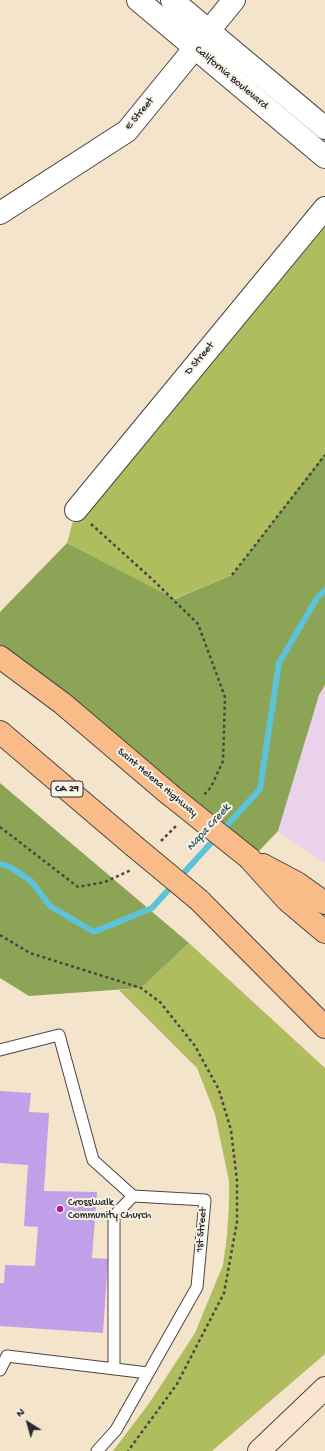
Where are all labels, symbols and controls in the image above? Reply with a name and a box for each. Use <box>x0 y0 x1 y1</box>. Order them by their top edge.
street label: California Boulevard <box>191 43 271 113</box>
street label: E Street <box>122 95 158 133</box>
street label: D Street <box>182 340 218 378</box>
street label: Saint Helena Highway <box>114 746 200 820</box>
road number: CA 29 <box>51 781 83 797</box>
water label: Napa Creek <box>184 801 234 855</box>
place label: Crosswalk Community Church <box>68 1196 151 1222</box>
marker: Crosswalk Community Church <box>55 1204 65 1214</box>
street label: 1st Street <box>193 1207 211 1253</box>
north arrow <box>8 1403 48 1443</box>
text: N <box>14 1406 27 1420</box>

